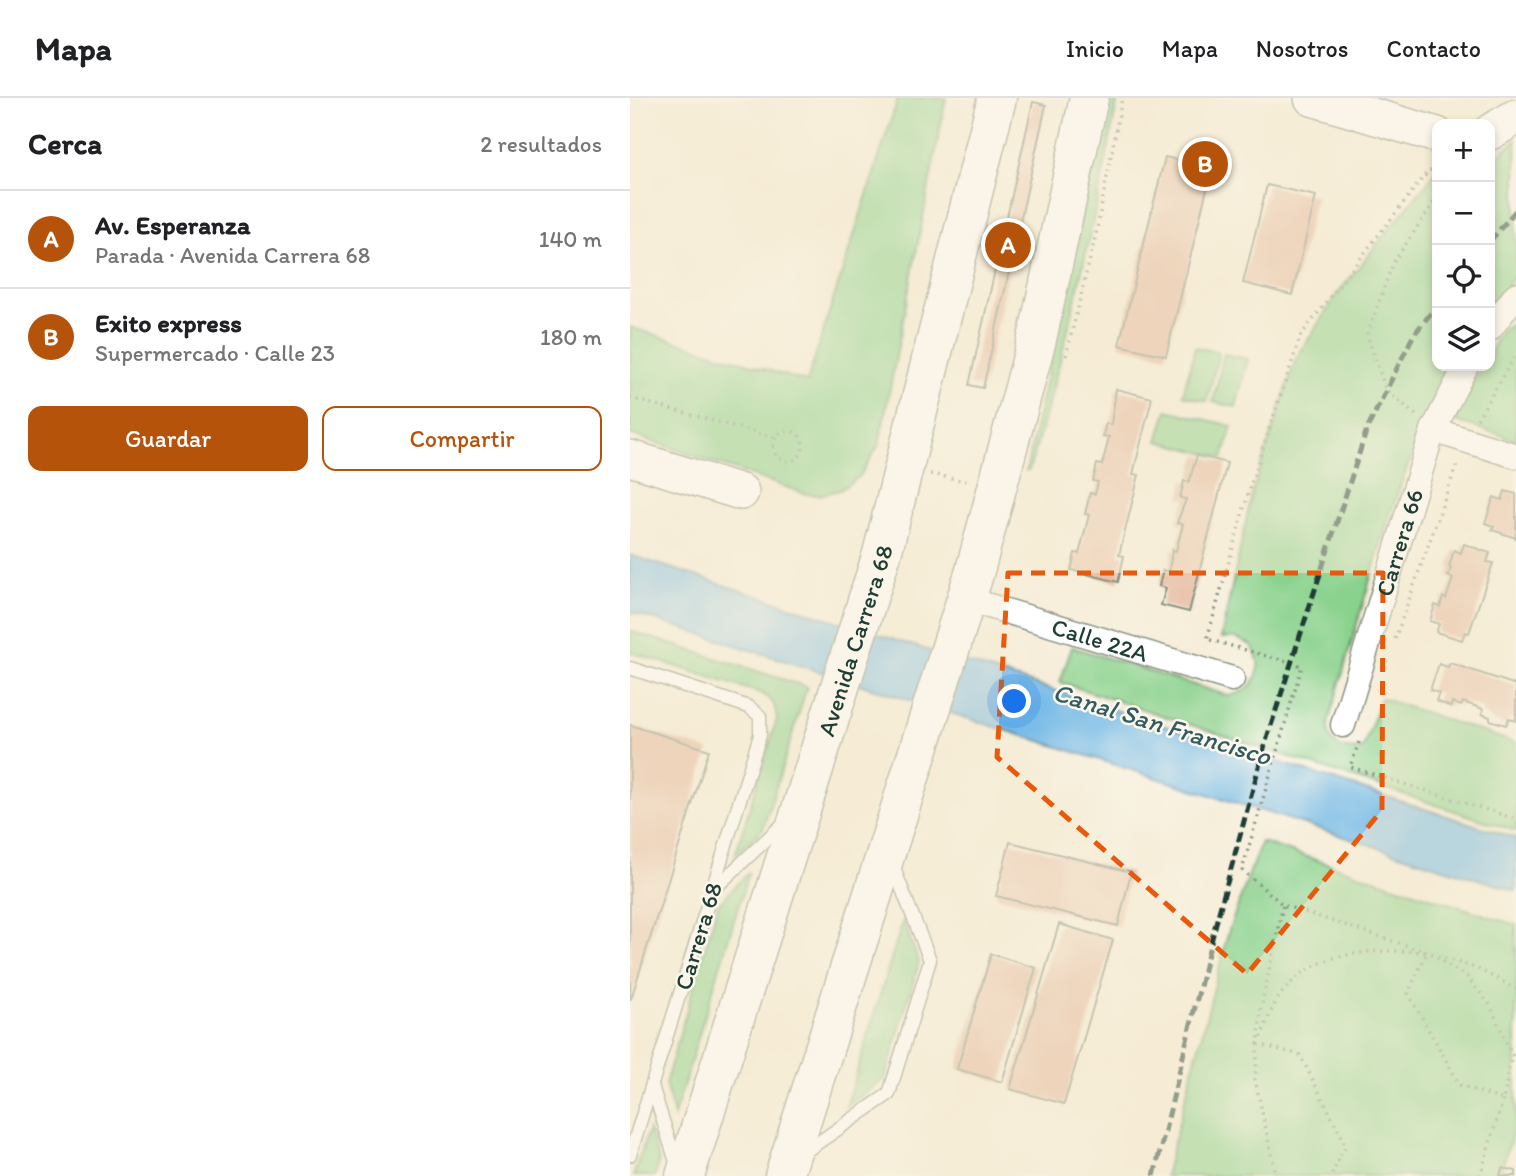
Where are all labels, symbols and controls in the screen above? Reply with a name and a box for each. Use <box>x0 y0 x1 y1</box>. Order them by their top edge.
text: Mapa <box>35 29 112 68</box>
text: Inicio <box>1066 34 1124 63</box>
text: Mapa <box>1162 34 1218 63</box>
text: Nosotros <box>1256 34 1348 63</box>
text: Contacto <box>1386 34 1481 63</box>
map controls <box>1432 119 1495 371</box>
button: + <box>1432 119 1495 182</box>
text: Cerca <box>28 125 102 162</box>
text: 2 resultados <box>480 130 602 158</box>
pin: B <box>1182 138 1228 190</box>
button: − <box>1432 182 1495 245</box>
text: Av. Esperanza <box>95 209 250 241</box>
pin: A <box>985 219 1031 271</box>
text: A <box>44 225 58 253</box>
text: 140 m <box>539 225 602 253</box>
text: Parada · Avenida Carrera 68 <box>95 241 370 269</box>
button: locate <box>1432 245 1495 308</box>
text: Exito express <box>95 307 242 339</box>
button: layers <box>1432 308 1495 371</box>
text: B <box>44 323 58 351</box>
text: 180 m <box>540 323 602 351</box>
text: Supermercado · Calle 23 <box>95 339 335 367</box>
button: Guardar <box>28 406 308 471</box>
button: Compartir <box>322 406 602 471</box>
street label: Carrera 66 <box>1369 485 1429 600</box>
street label: Avenida Carrera 68 <box>811 542 898 739</box>
street label: Calle 22A <box>1048 611 1152 667</box>
water label: Canal San Francisco <box>1049 676 1276 773</box>
your location <box>997 684 1031 718</box>
street label: Carrera 68 <box>668 879 728 993</box>

